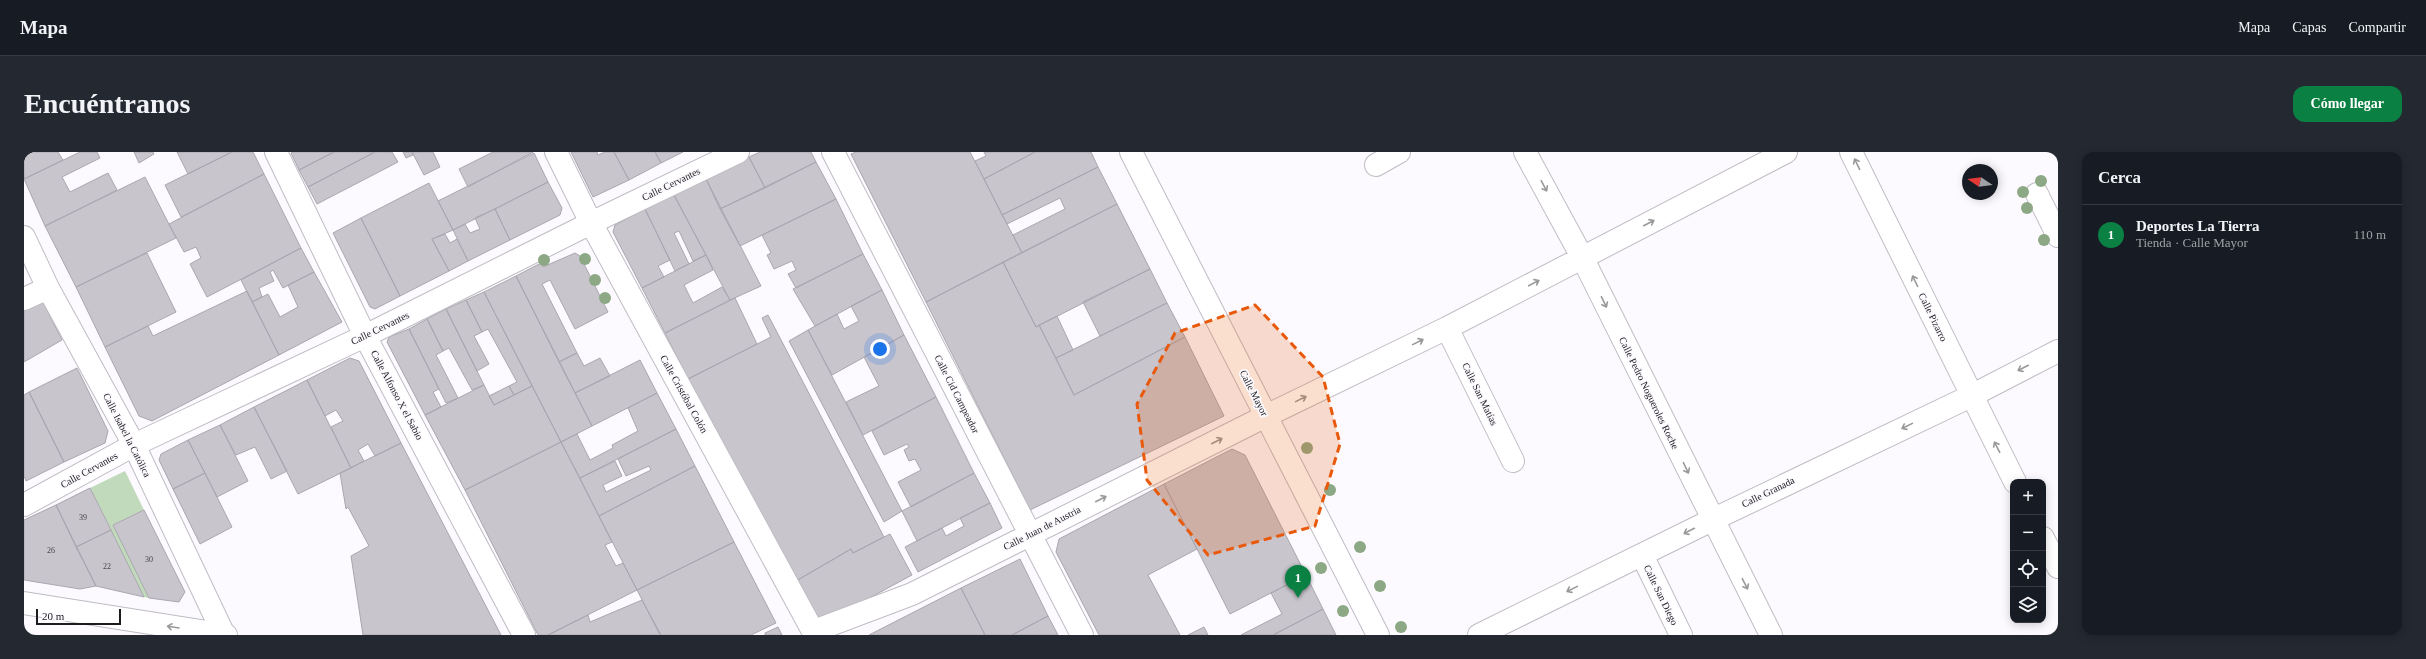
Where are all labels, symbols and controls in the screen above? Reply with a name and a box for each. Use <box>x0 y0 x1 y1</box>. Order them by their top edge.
text: Mapa <box>20 17 68 38</box>
text: Mapa <box>2238 20 2270 35</box>
text: Capas <box>2292 20 2326 35</box>
text: Compartir <box>2348 20 2406 35</box>
button: Cómo llegar <box>2293 86 2402 122</box>
text: Encuéntranos <box>24 88 190 119</box>
one-way arrow <box>1853 158 1860 170</box>
north arrow <box>1962 164 1998 200</box>
street label: Calle Cervantes <box>640 165 702 203</box>
text: Cerca <box>2098 168 2141 187</box>
one-way arrow <box>1540 180 1548 192</box>
one-way arrow <box>1643 218 1655 226</box>
text: Deportes La Tierra <box>2136 218 2260 234</box>
text: 1 <box>2108 227 2114 242</box>
text: 110 m <box>2354 227 2386 242</box>
text: Tienda · Calle Mayor <box>2136 235 2248 250</box>
one-way arrow <box>1911 275 1918 287</box>
one-way arrow <box>1527 278 1539 286</box>
street label: Calle Pizarro <box>1917 291 1949 343</box>
one-way arrow <box>1601 295 1608 307</box>
street label: Calle Cervantes <box>349 309 411 347</box>
street label: Calle Pedro Nogueroles Roche <box>1617 335 1681 451</box>
one-way arrow <box>1412 338 1424 345</box>
your location <box>870 339 890 359</box>
street label: Calle Alfonso X el Sabio <box>369 348 425 442</box>
street label: Calle Cristóbal Colón <box>658 353 710 435</box>
street label: Calle Cid Campeador <box>932 353 982 436</box>
street label: Calle San Matías <box>1460 361 1500 427</box>
one-way arrow <box>2018 365 2030 373</box>
street label: Calle Mayor <box>1238 368 1271 418</box>
street label: Calle Isabel la Católica <box>101 391 153 479</box>
one-way arrow <box>1295 395 1307 402</box>
one-way arrow <box>1901 423 1913 430</box>
one-way arrow <box>1211 436 1223 444</box>
one-way arrow <box>1993 441 2000 453</box>
street label: Calle Cervantes <box>59 450 120 490</box>
one-way arrow <box>1683 462 1691 474</box>
street label: Calle Granada <box>1740 474 1797 510</box>
map controls <box>2010 479 2046 623</box>
button: + <box>2010 479 2046 515</box>
one-way arrow <box>1095 495 1107 502</box>
street label: Calle Juan de Austria <box>1002 503 1083 552</box>
house number: 39 <box>79 513 87 522</box>
button: − <box>2010 515 2046 551</box>
one-way arrow <box>1683 528 1695 535</box>
house number: 26 <box>47 546 55 555</box>
button: locate <box>2010 551 2046 587</box>
house number: 30 <box>145 555 153 564</box>
house number: 22 <box>103 562 111 571</box>
street label: Calle San Diego <box>1642 563 1680 627</box>
pin: 1 <box>1285 565 1311 598</box>
one-way arrow <box>1742 578 1749 590</box>
one-way arrow <box>1567 586 1579 593</box>
button: layers <box>2010 587 2046 623</box>
scale bar <box>36 607 121 626</box>
text: 20 m <box>42 610 64 622</box>
one-way arrow <box>167 623 180 631</box>

